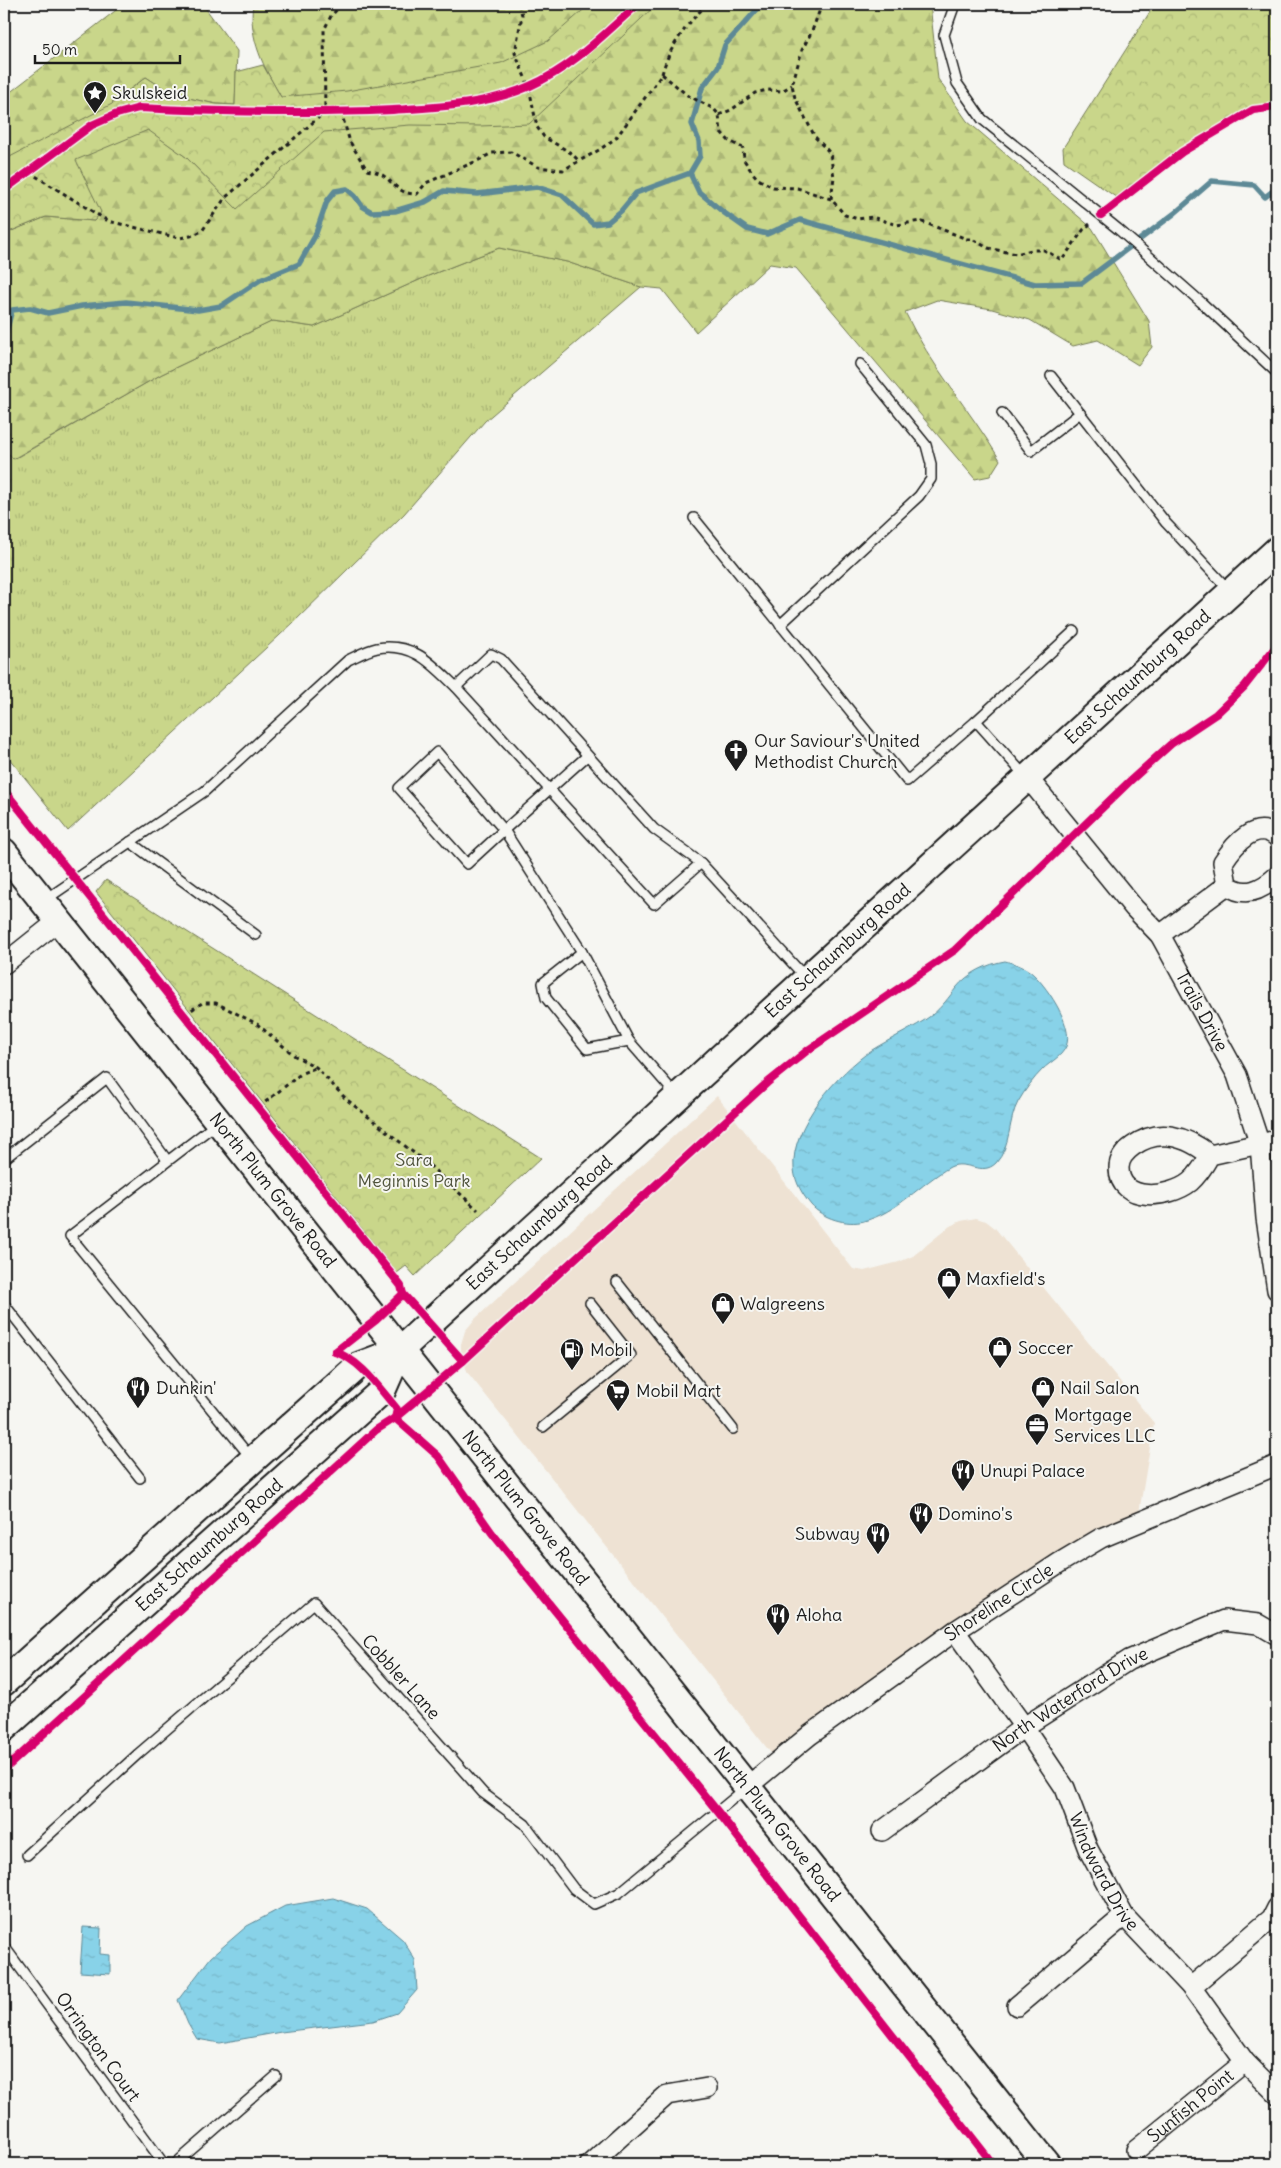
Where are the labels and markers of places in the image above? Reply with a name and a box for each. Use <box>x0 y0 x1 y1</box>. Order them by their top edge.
place icon: Skulskeid <box>82 80 108 114</box>
place label: Skulskeid <box>112 81 188 104</box>
place label: Our Saviour's United Methodist Church <box>754 729 920 773</box>
church icon: Our Saviour's United Methodist Church <box>723 738 749 772</box>
shop icon: Maxfield's <box>936 1266 962 1300</box>
place label: Maxfield's <box>966 1267 1045 1290</box>
shop icon: Walgreens <box>710 1291 736 1325</box>
place label: Walgreens <box>740 1292 825 1315</box>
shop icon: Soccer <box>987 1335 1013 1369</box>
place label: Soccer <box>1018 1336 1074 1359</box>
fuel station icon: Mobil <box>559 1337 585 1371</box>
place label: Mobil <box>590 1338 633 1361</box>
restaurant icon: Dunkin' <box>125 1375 151 1409</box>
shop icon: Nail Salon <box>1030 1375 1056 1409</box>
place label: Dunkin' <box>156 1376 217 1399</box>
place label: Nail Salon <box>1060 1376 1140 1399</box>
supermarket icon: Mobil Mart <box>605 1378 631 1412</box>
place label: Mobil Mart <box>636 1379 721 1402</box>
place label: Mortgage Services LLC <box>1054 1403 1156 1447</box>
office icon: Mortgage Services LLC <box>1024 1412 1050 1446</box>
restaurant icon: Unupi Palace <box>950 1458 976 1492</box>
place label: Unupi Palace <box>980 1459 1085 1482</box>
restaurant icon: Domino's <box>908 1501 934 1535</box>
place label: Domino's <box>938 1502 1013 1525</box>
restaurant icon: Subway <box>865 1521 891 1555</box>
place label: Subway <box>795 1522 860 1545</box>
restaurant icon: Aloha <box>765 1602 791 1636</box>
place label: Aloha <box>796 1603 842 1626</box>

